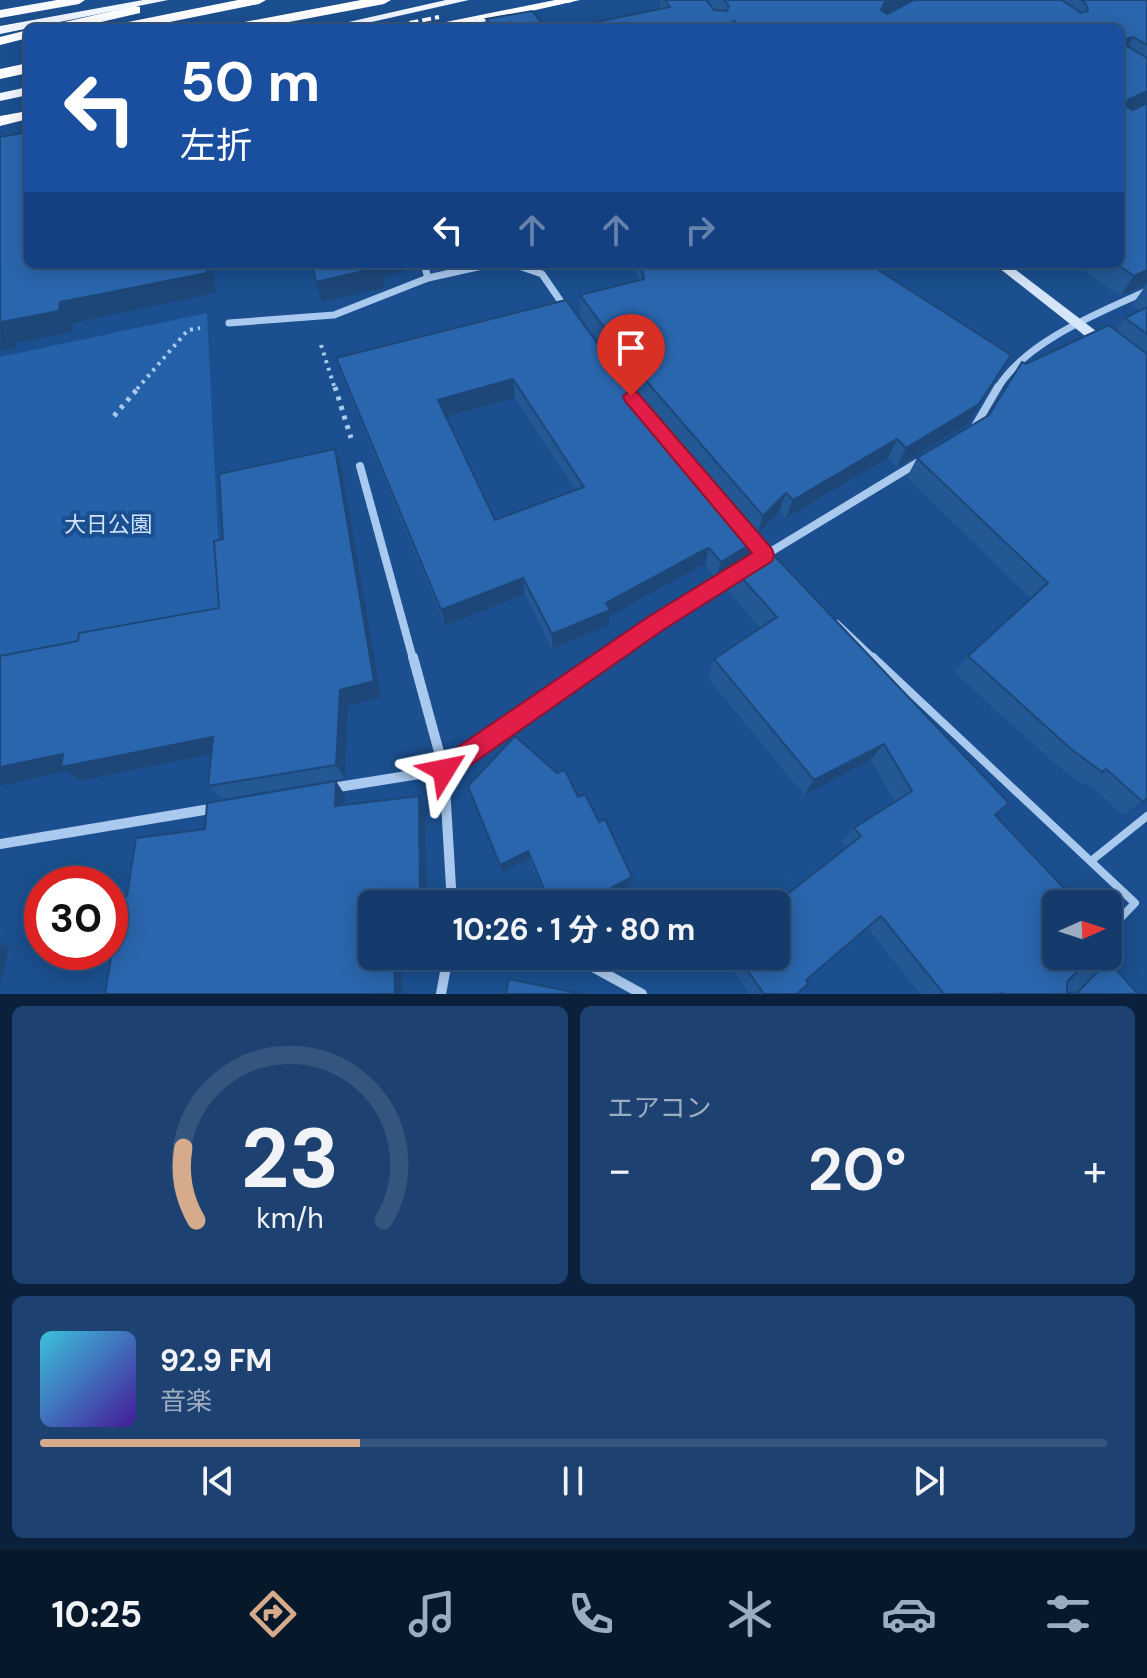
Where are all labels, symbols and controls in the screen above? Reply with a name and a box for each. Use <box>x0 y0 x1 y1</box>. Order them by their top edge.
text: 50 m <box>180 45 320 118</box>
icon: left <box>48 56 152 160</box>
text: 左折 <box>180 122 252 169</box>
icon: left <box>426 208 470 252</box>
icon: ahead <box>510 208 554 252</box>
icon: ahead <box>594 208 638 252</box>
icon: right <box>678 208 722 252</box>
pin <box>597 314 665 396</box>
icon: arrive <box>609 326 653 370</box>
park label: 大日公園 <box>64 510 152 539</box>
position arrow <box>402 728 486 812</box>
speed limit sign: 30 <box>24 866 128 970</box>
north arrow <box>1042 890 1122 970</box>
map controls <box>1042 890 1122 970</box>
text: 10:26 · 1 分 · 80 m <box>453 910 695 949</box>
text: エアコン <box>608 1091 712 1125</box>
text: 23 <box>241 1104 339 1213</box>
text: 20° <box>808 1130 906 1209</box>
text: − <box>608 1141 632 1199</box>
text: + <box>1083 1141 1107 1199</box>
text: km/h <box>256 1200 324 1237</box>
text: 92.9 FM <box>160 1341 272 1380</box>
text: 音楽 <box>160 1384 212 1418</box>
icon: previous <box>196 1459 240 1503</box>
icon: pause <box>551 1459 595 1503</box>
icon: next <box>907 1459 951 1503</box>
icon: directions <box>245 1586 301 1642</box>
icon: music <box>404 1586 460 1642</box>
icon: phone <box>563 1586 619 1642</box>
icon: climate <box>722 1586 778 1642</box>
icon: car <box>881 1586 937 1642</box>
icon: filters <box>1040 1586 1096 1642</box>
text: 10:25 <box>51 1591 142 1638</box>

